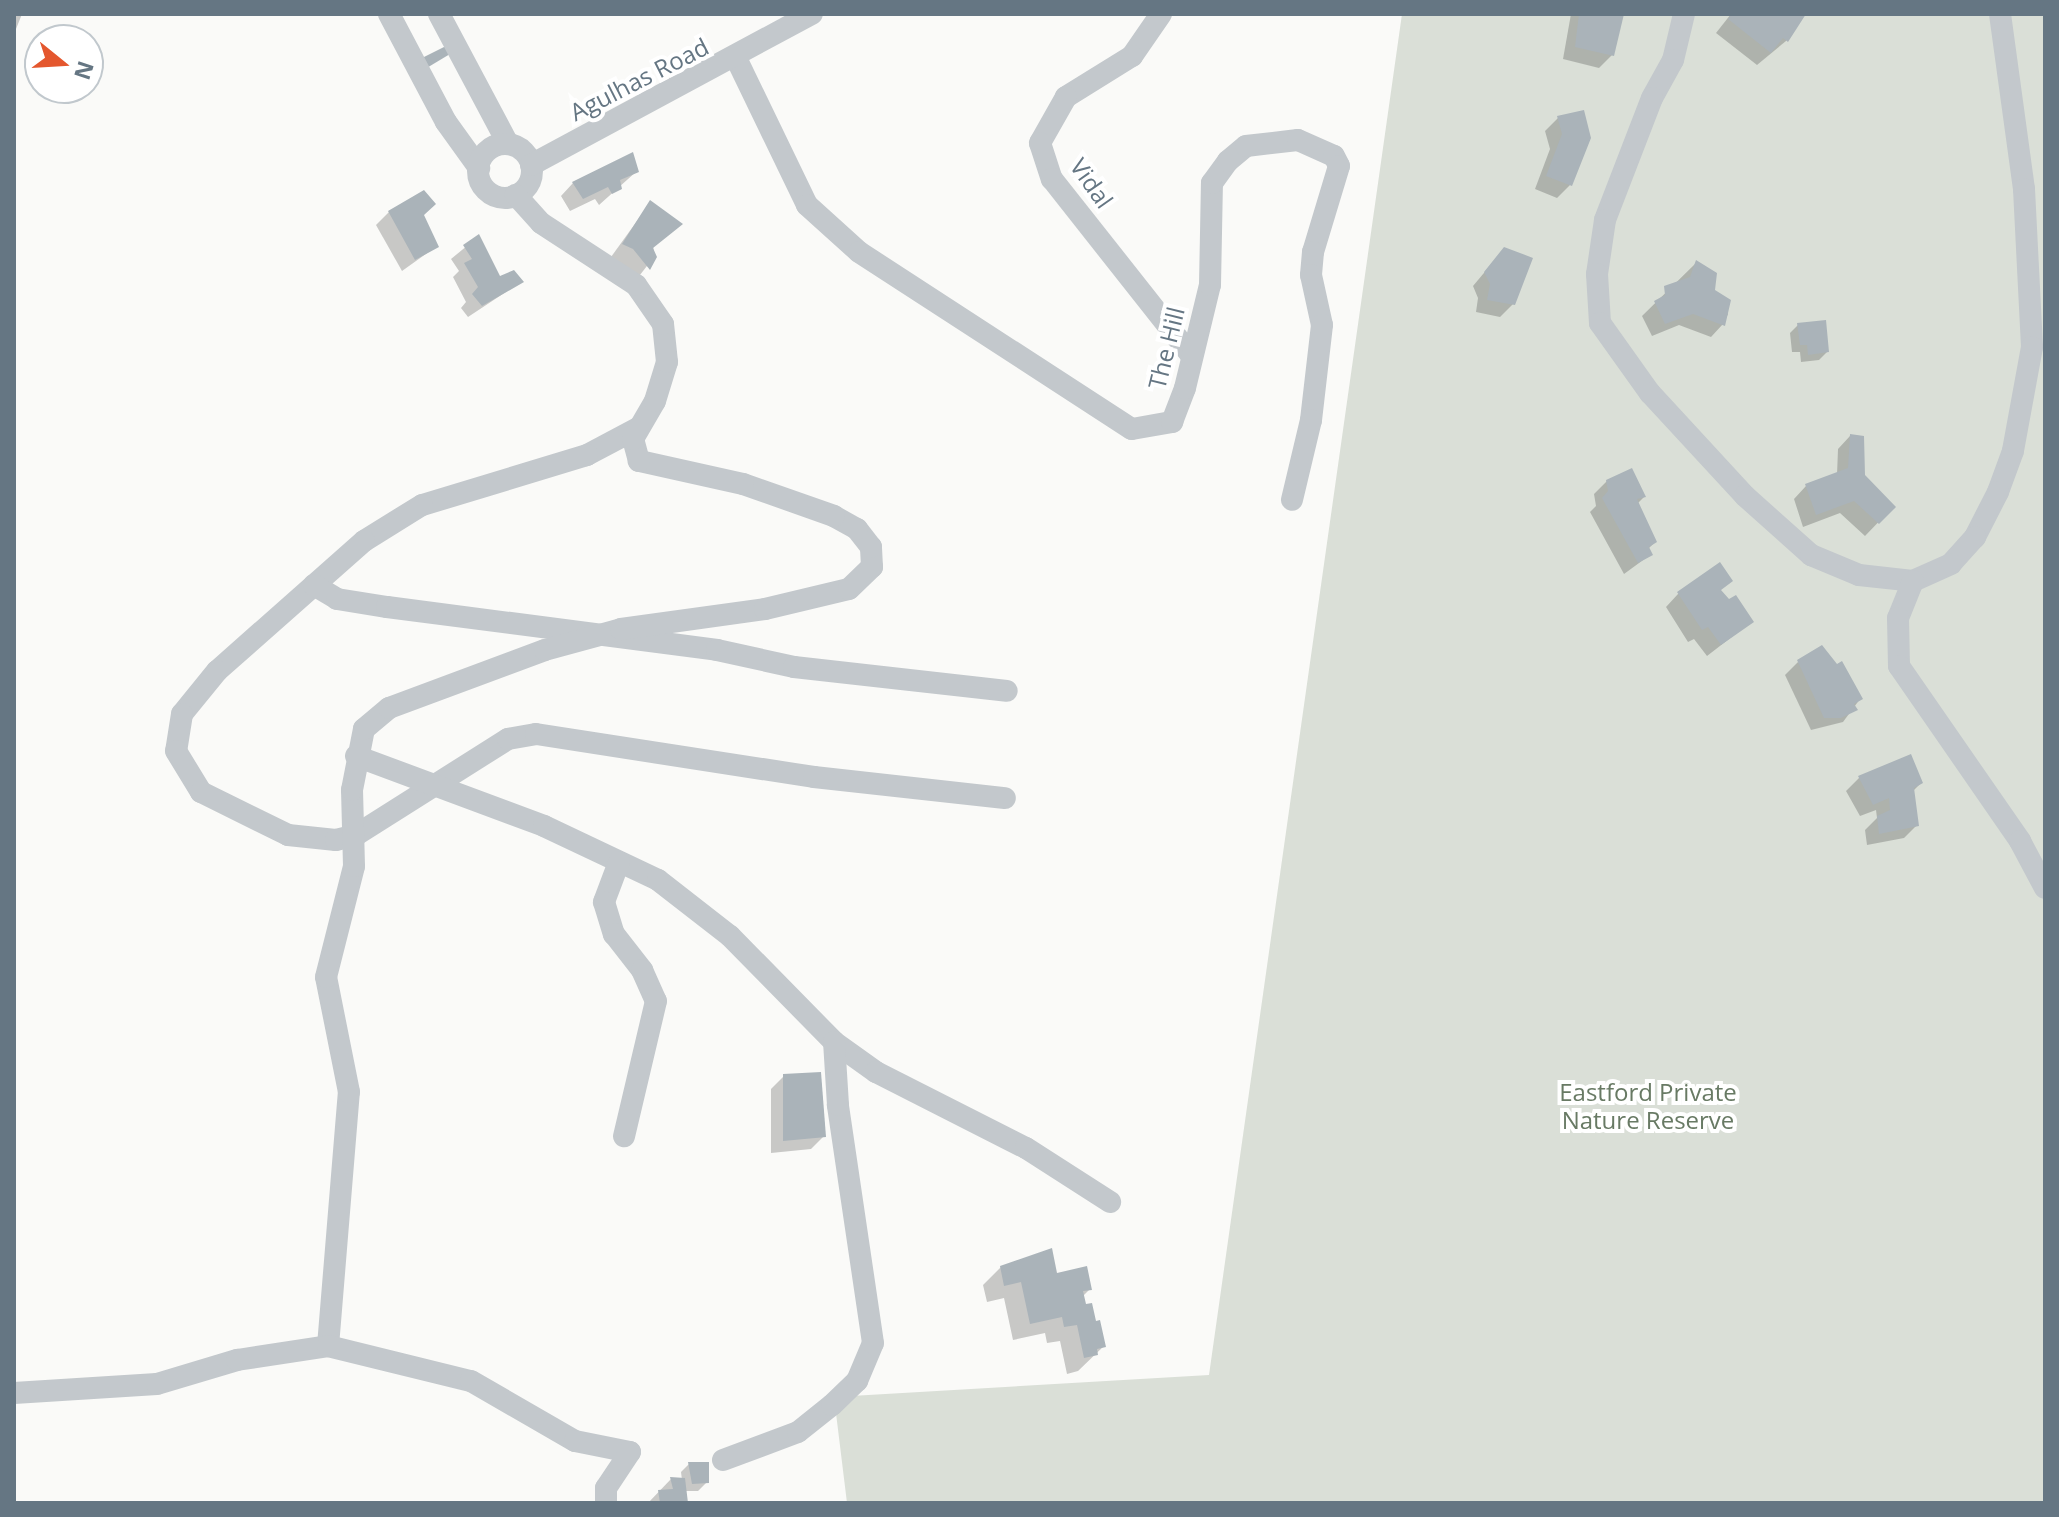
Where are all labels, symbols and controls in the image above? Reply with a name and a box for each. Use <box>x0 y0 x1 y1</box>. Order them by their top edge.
north arrow <box>24 24 104 104</box>
street label: Agulhas Road <box>565 32 713 126</box>
text: N <box>68 58 102 84</box>
street label: Vidal <box>1065 152 1119 214</box>
street label: The Hill <box>1142 304 1190 392</box>
park label: Eastford Private Nature Reserve <box>1559 1078 1737 1134</box>

